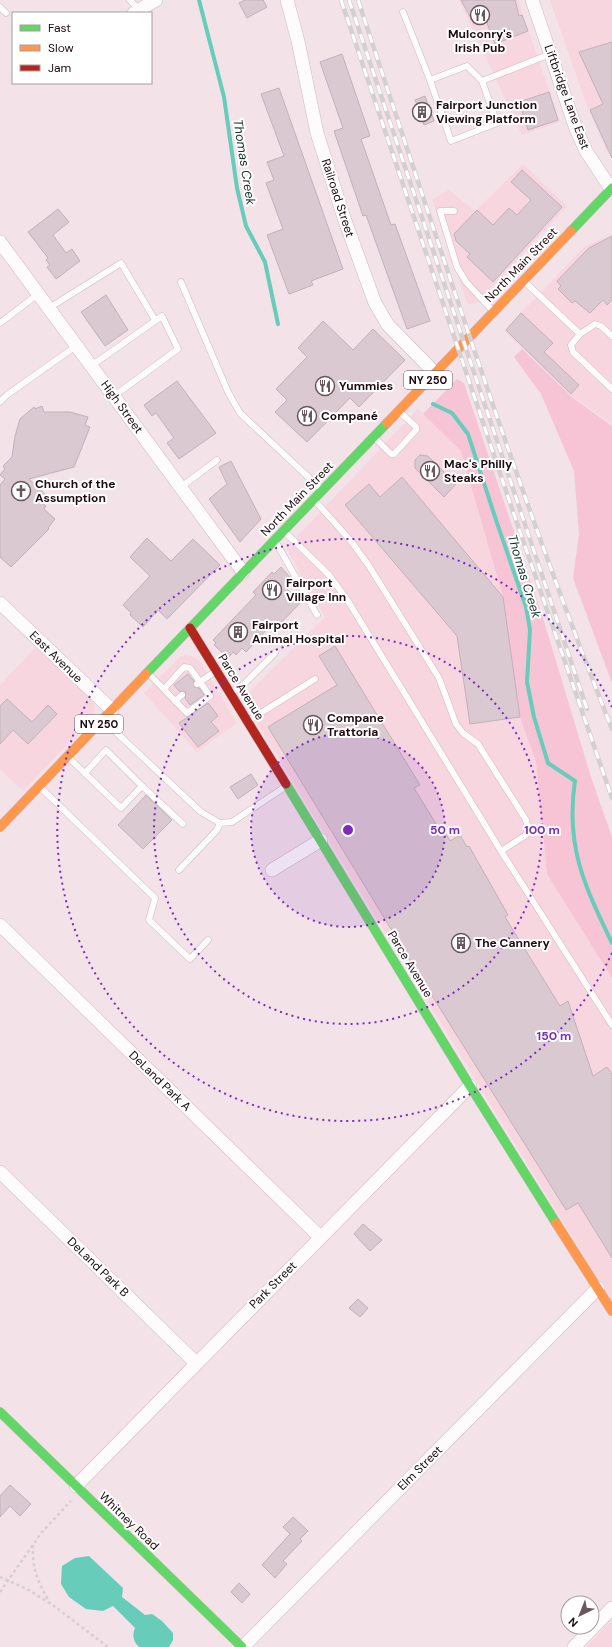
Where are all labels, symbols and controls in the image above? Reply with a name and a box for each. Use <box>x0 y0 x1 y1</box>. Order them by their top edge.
restaurant icon: Mulconry's Irish Pub <box>469 4 491 26</box>
legend <box>12 12 152 84</box>
text: Fast <box>48 20 71 36</box>
place label: Mulconry's Irish Pub <box>448 26 512 56</box>
text: Slow <box>48 40 74 56</box>
street label: Liftbridge Lane East <box>541 42 593 152</box>
text: Jam <box>48 60 71 76</box>
place label: Fairport Junction Viewing Platform <box>436 97 537 127</box>
building icon: Fairport Junction Viewing Platform <box>411 101 433 123</box>
water label: Thomas Creek <box>229 118 260 207</box>
street label: Railroad Street <box>318 157 358 240</box>
street label: North Main Street <box>481 224 561 306</box>
road number: NY 250 <box>404 371 452 389</box>
restaurant icon: Yummies <box>314 375 336 397</box>
street label: High Street <box>97 377 147 437</box>
place label: Yummies <box>339 378 393 394</box>
restaurant icon: Compané <box>296 405 318 427</box>
place label: Compané <box>321 408 378 424</box>
place label: Mac's Philly Steaks <box>444 456 513 486</box>
street label: North Main Street <box>257 458 337 540</box>
restaurant icon: Mac's Philly Steaks <box>419 460 441 482</box>
place label: Church of the Assumption <box>35 476 115 506</box>
church icon: Church of the Assumption <box>10 480 32 502</box>
water label: Thomas Creek <box>504 532 545 620</box>
place label: Fairport Village Inn <box>286 575 346 605</box>
restaurant icon: Fairport Village Inn <box>261 579 283 601</box>
place label: Fairport Animal Hospital <box>252 617 344 647</box>
building icon: Fairport Animal Hospital <box>227 621 249 643</box>
street label: East Avenue <box>26 628 86 686</box>
street label: Parce Avenue <box>214 651 268 723</box>
place label: Compane Trattoria <box>327 710 384 740</box>
restaurant icon: Compane Trattoria <box>302 714 324 736</box>
road number: NY 250 <box>75 715 123 733</box>
text: 50 m <box>430 822 460 838</box>
text: 100 m <box>524 822 560 838</box>
centre of rings <box>341 823 355 837</box>
street label: Parce Avenue <box>384 928 436 1000</box>
building icon: The Cannery <box>450 932 472 954</box>
place label: The Cannery <box>475 935 550 951</box>
text: 150 m <box>537 1028 571 1044</box>
street label: DeLand Park A <box>126 1047 194 1115</box>
street label: DeLand Park B <box>64 1234 132 1300</box>
street label: Park Street <box>246 1258 300 1312</box>
street label: Elm Street <box>394 1442 446 1494</box>
street label: Whitney Road <box>96 1488 162 1554</box>
north arrow <box>560 1595 600 1635</box>
text: N <box>565 1614 581 1630</box>

